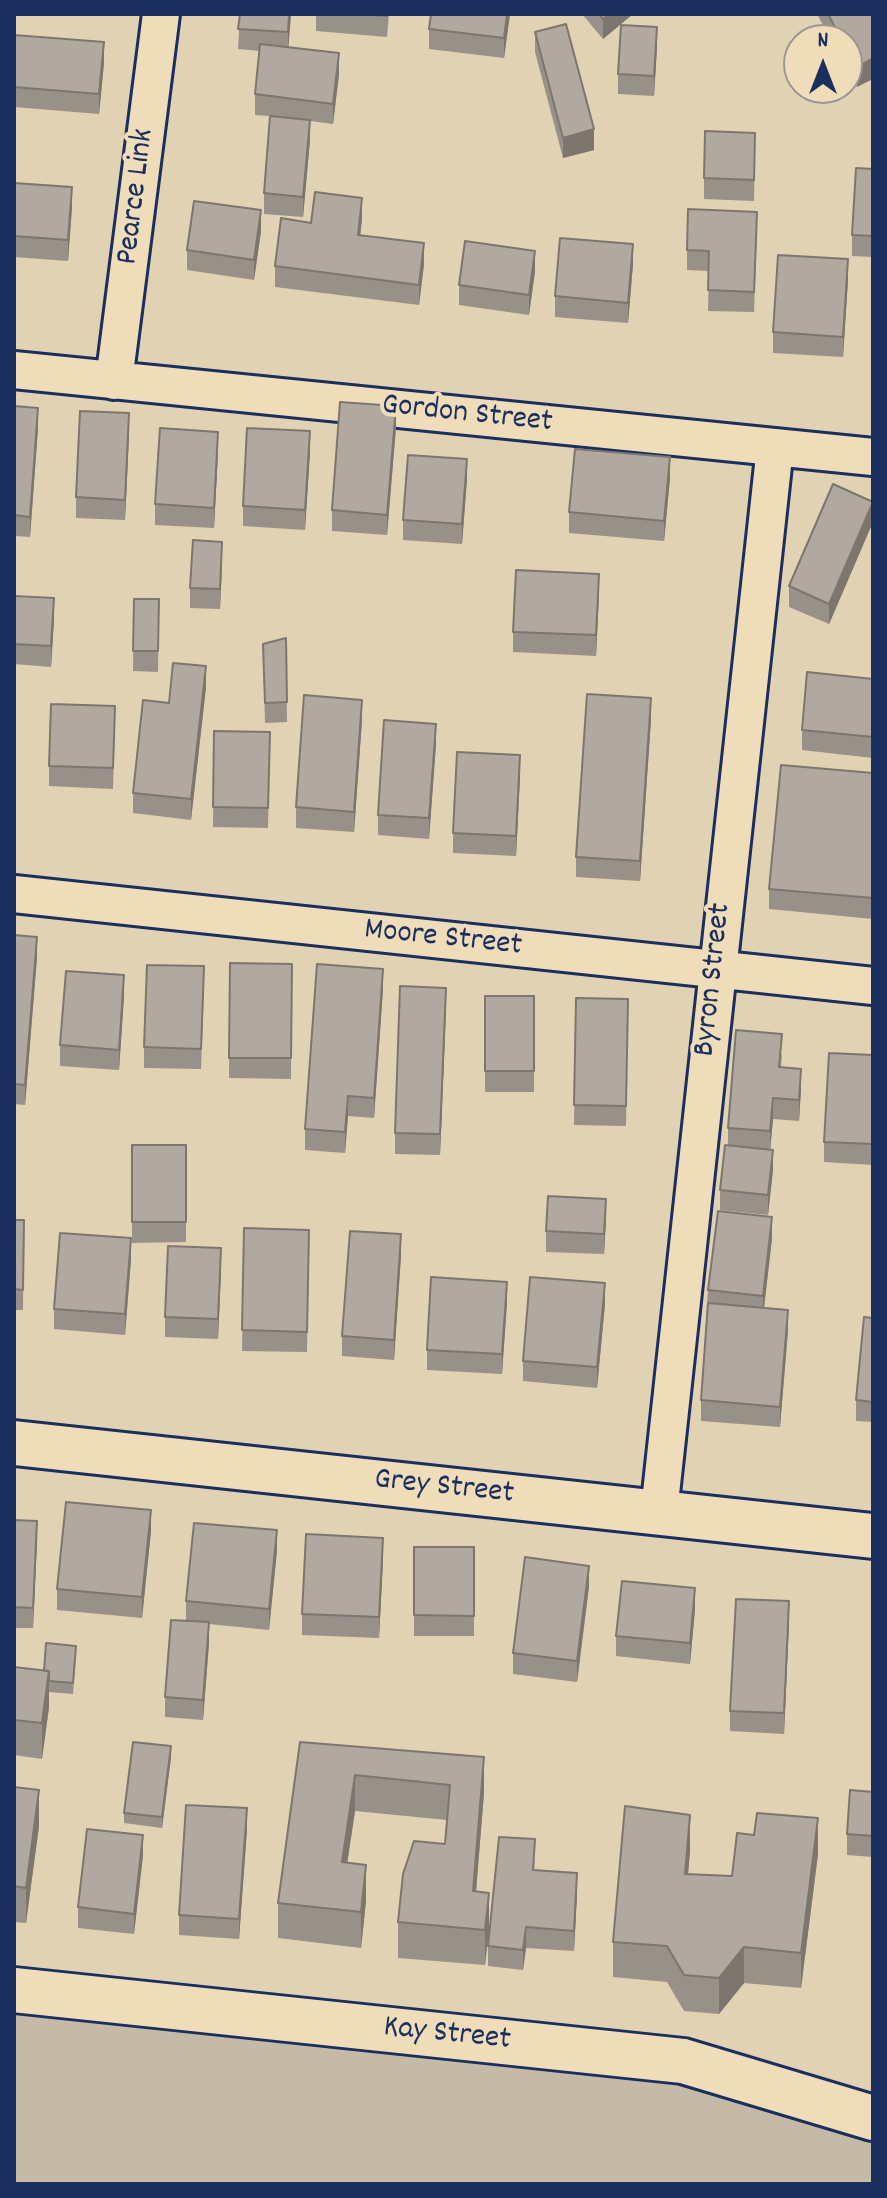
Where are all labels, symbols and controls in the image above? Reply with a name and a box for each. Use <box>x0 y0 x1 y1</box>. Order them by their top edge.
north arrow <box>783 24 863 104</box>
text: N <box>818 26 828 57</box>
street label: Pearce Link <box>111 127 165 267</box>
street label: Gordon Street <box>380 388 554 444</box>
street label: Byron Street <box>688 901 742 1059</box>
street label: Moore Street <box>362 913 524 967</box>
street label: Grey Street <box>372 1463 516 1515</box>
street label: Kay Street <box>381 2010 513 2062</box>

